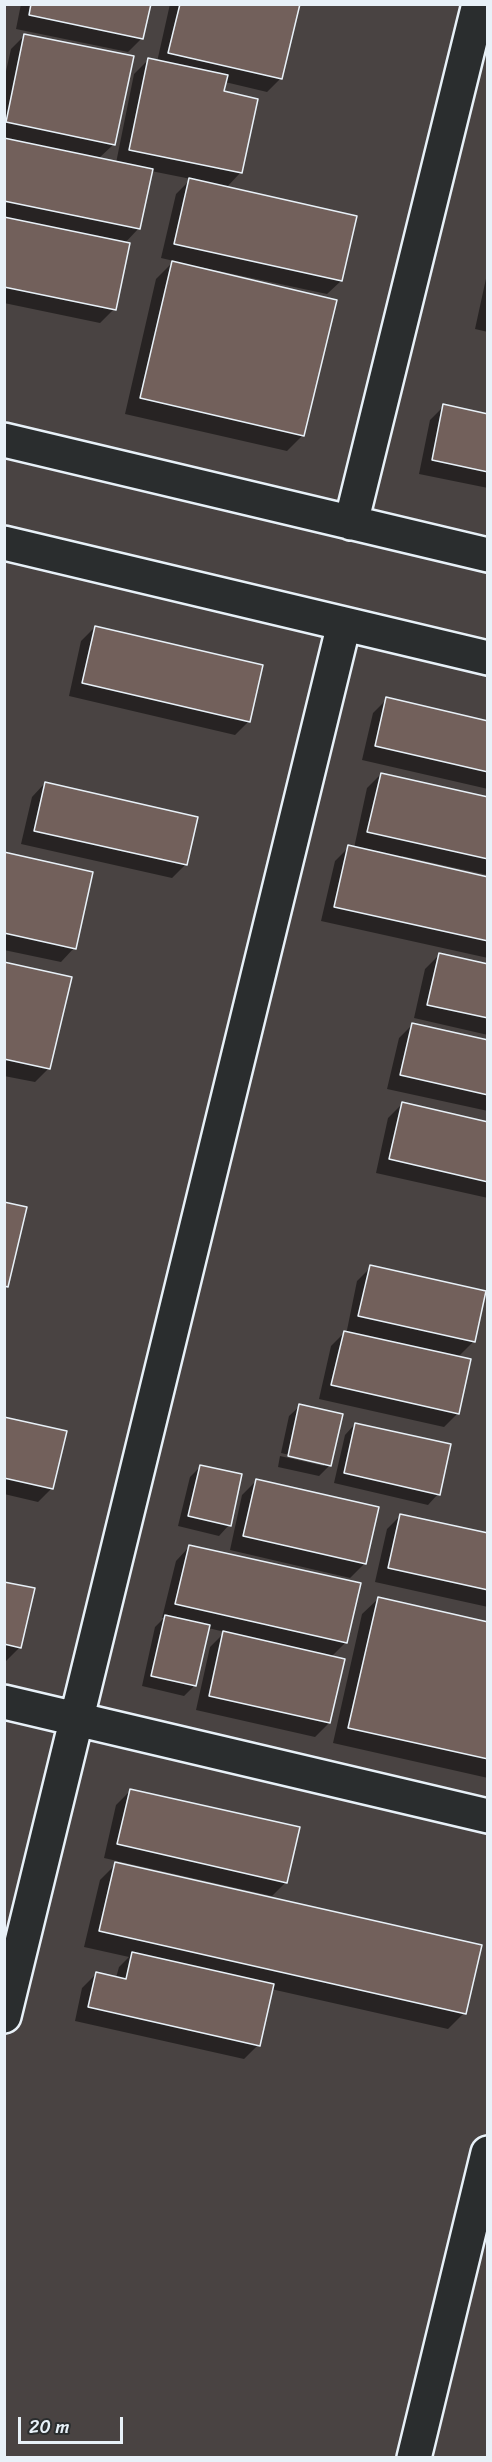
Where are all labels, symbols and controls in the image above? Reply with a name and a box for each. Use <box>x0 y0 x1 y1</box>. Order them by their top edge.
scale bar <box>21 2405 126 2443</box>
text: 20 m <box>29 2411 69 2443</box>

